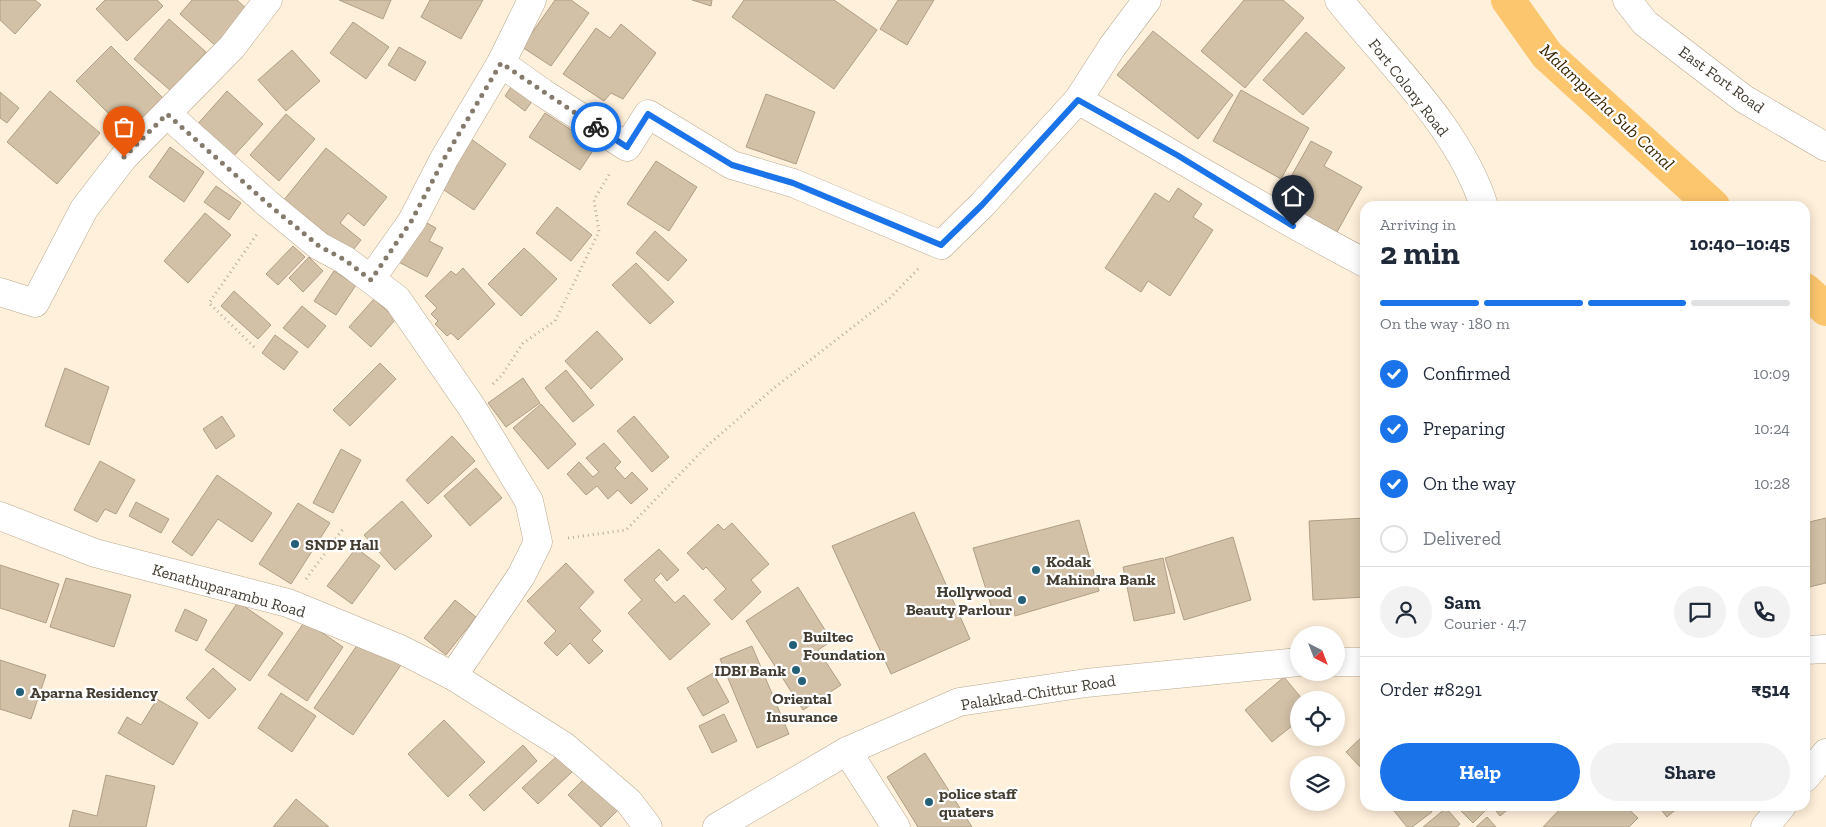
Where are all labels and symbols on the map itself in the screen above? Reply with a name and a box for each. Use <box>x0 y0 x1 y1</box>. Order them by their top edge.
street label: Fort Colony Road <box>1365 35 1453 140</box>
water label: Malampuzha Sub Canal <box>1535 39 1679 175</box>
street label: East Fort Road <box>1675 42 1768 117</box>
courier <box>571 102 621 152</box>
pin <box>103 106 145 157</box>
pin <box>1272 175 1314 226</box>
place label: SNDP Hall <box>305 535 379 554</box>
marker: SNDP Hall <box>289 538 301 550</box>
place label: Kodak Mahindra Bank <box>1046 552 1156 589</box>
street label: Kenathuparambu Road <box>150 559 308 622</box>
marker: Kodak Mahindra Bank <box>1030 564 1042 576</box>
place label: Hollywood Beauty Parlour <box>906 582 1012 619</box>
marker: Hollywood Beauty Parlour <box>1016 594 1028 606</box>
north arrow <box>1290 626 1345 681</box>
place label: Builtec Foundation <box>803 627 886 664</box>
marker: Builtec Foundation <box>787 639 799 651</box>
place label: IDBI Bank <box>714 661 786 680</box>
marker: IDBI Bank <box>790 664 802 676</box>
street label: Palakkad-Chittur Road <box>959 671 1117 714</box>
marker: Oriental Insurance <box>796 675 808 687</box>
place label: Aparna Residency <box>30 683 159 702</box>
marker: Aparna Residency <box>14 686 26 698</box>
place label: Oriental Insurance <box>766 689 838 726</box>
place label: police staff quaters <box>939 784 1018 821</box>
marker: police staff quaters <box>923 796 935 808</box>

